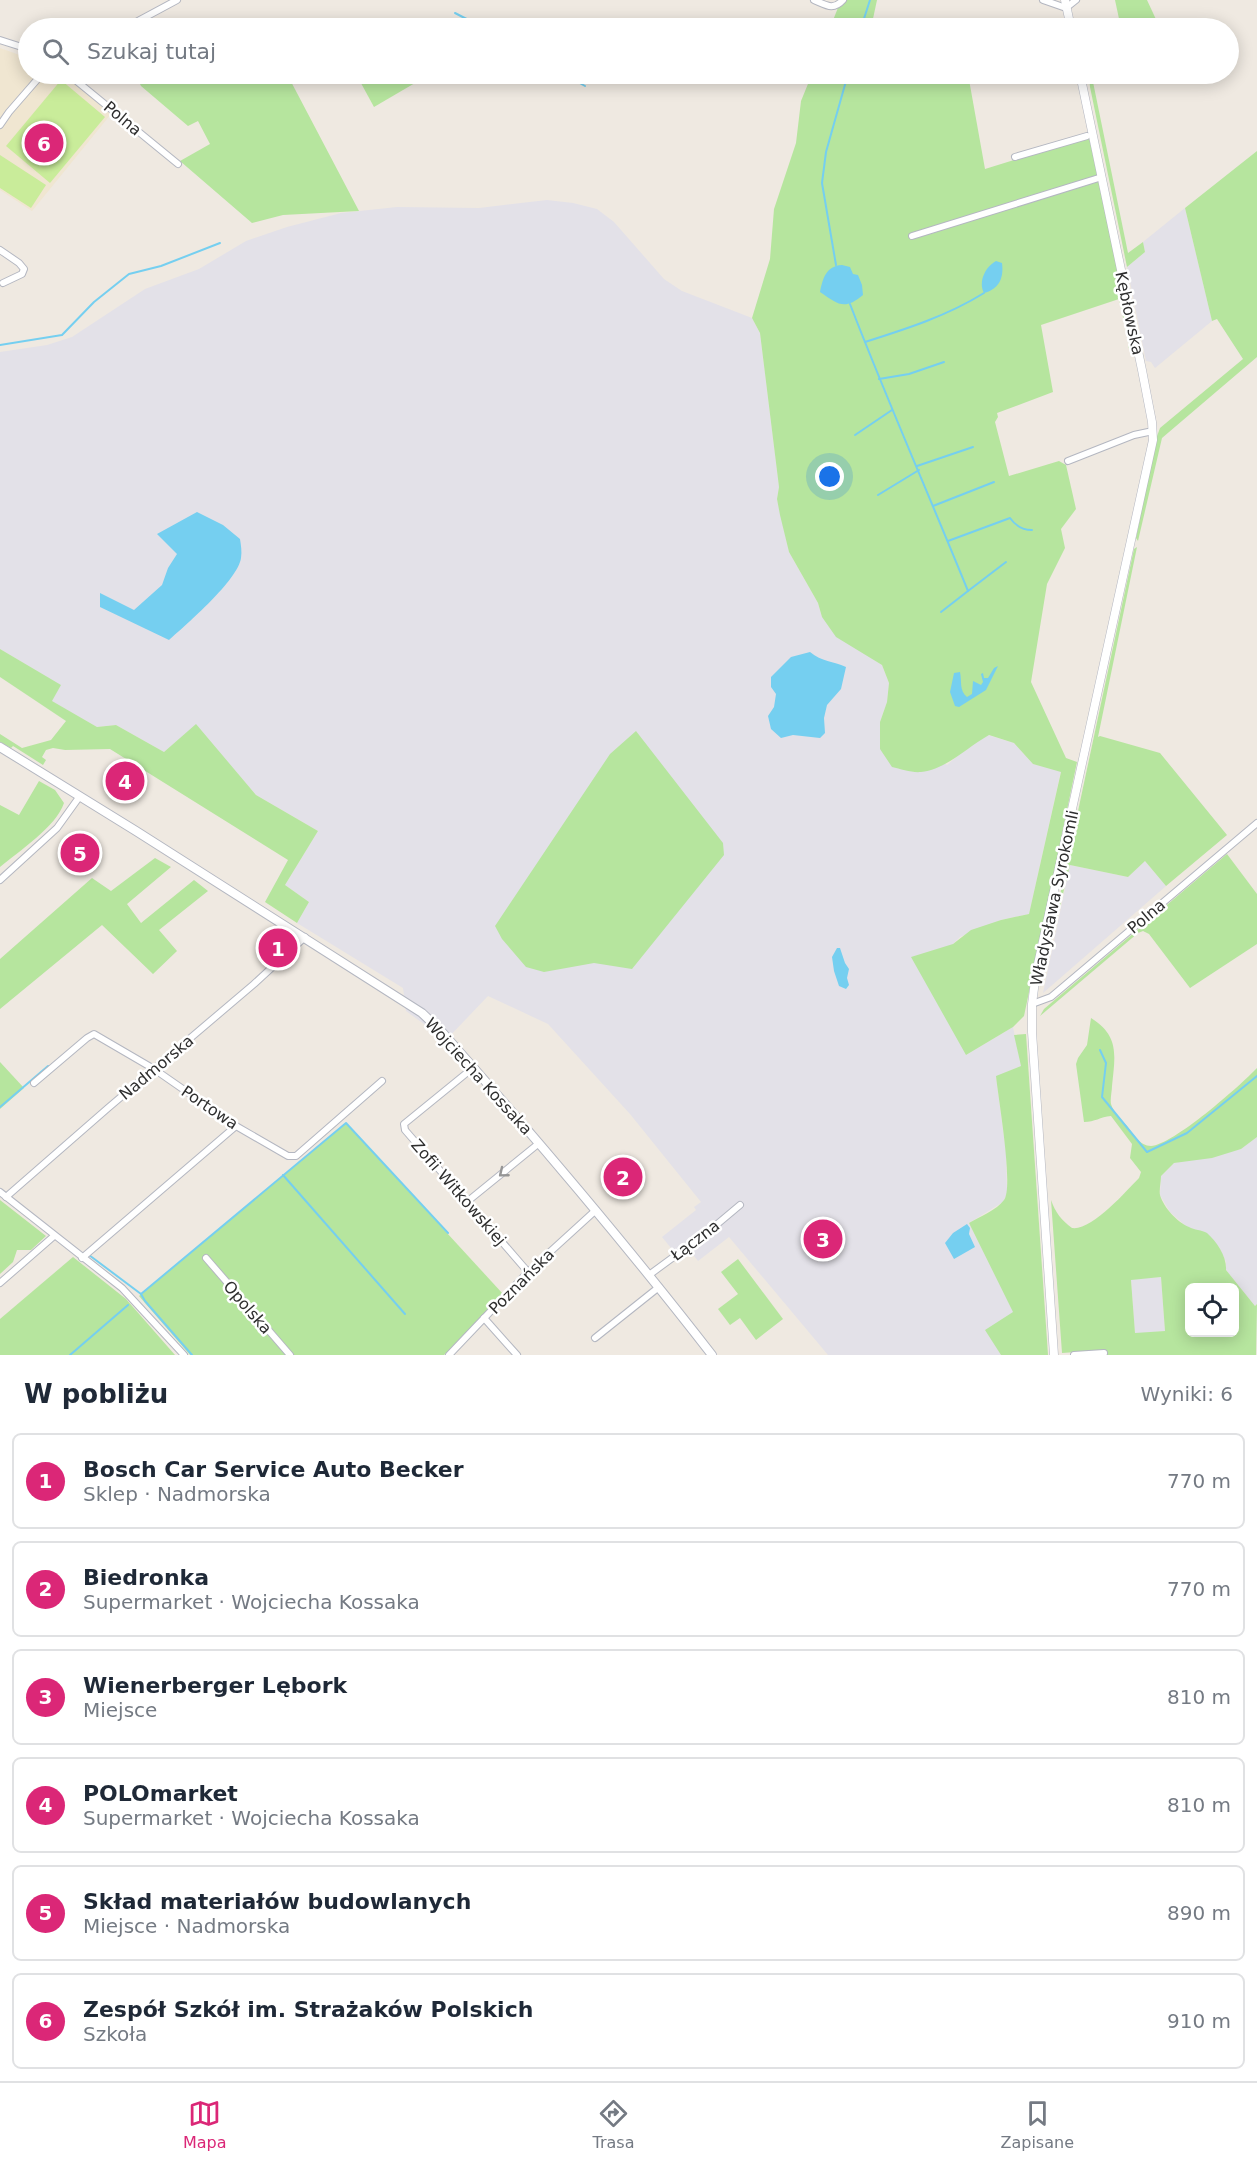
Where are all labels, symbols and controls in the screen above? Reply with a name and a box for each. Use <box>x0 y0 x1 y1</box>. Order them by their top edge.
search box <box>18 18 1239 84</box>
icon: search <box>39 35 72 68</box>
text: Szukaj tutaj <box>87 39 216 64</box>
street label: Polna <box>100 97 145 140</box>
pin: 6 <box>24 120 63 166</box>
street label: Kębłowska <box>1111 270 1148 357</box>
your location <box>815 462 844 491</box>
pin: 4 <box>106 758 144 804</box>
street label: Władysława Syrokomli <box>1027 809 1082 988</box>
pin: 5 <box>60 830 100 876</box>
street label: Polna <box>1124 895 1169 938</box>
pin: 1 <box>258 926 298 970</box>
street label: Wojciecha Kossaka <box>421 1014 536 1139</box>
street label: Nadmorska <box>115 1031 197 1104</box>
street label: Portowa <box>178 1082 242 1133</box>
street label: Zofii Witkowskiej <box>407 1135 510 1249</box>
pin: 2 <box>604 1154 642 1200</box>
one-way arrow <box>499 1165 510 1176</box>
street label: Łączna <box>666 1216 723 1265</box>
pin: 3 <box>804 1216 842 1262</box>
street label: Poznańska <box>485 1245 558 1318</box>
street label: Opolska <box>219 1277 276 1338</box>
map controls <box>1185 1283 1239 1337</box>
button: locate <box>1185 1283 1239 1337</box>
text: W pobliżu <box>24 1379 168 1409</box>
text: Wyniki: 6 <box>1141 1382 1233 1406</box>
text: Bosch Car Service Auto Becker <box>83 1457 463 1482</box>
text: 1 <box>39 1469 52 1493</box>
text: 770 m <box>1167 1469 1231 1493</box>
text: Sklep · Nadmorska <box>83 1482 271 1506</box>
text: Biedronka <box>83 1565 209 1590</box>
text: 2 <box>39 1577 52 1601</box>
text: 770 m <box>1167 1577 1231 1601</box>
text: Supermarket · Wojciecha Kossaka <box>83 1590 420 1614</box>
text: Wienerberger Lębork <box>83 1673 347 1698</box>
text: 3 <box>39 1685 52 1709</box>
text: 810 m <box>1167 1685 1231 1709</box>
text: Miejsce <box>83 1698 157 1722</box>
text: POLOmarket <box>83 1781 238 1806</box>
text: 4 <box>39 1793 52 1817</box>
text: 810 m <box>1167 1793 1231 1817</box>
text: Supermarket · Wojciecha Kossaka <box>83 1806 420 1830</box>
text: Skład materiałów budowlanych <box>83 1889 471 1914</box>
text: 5 <box>39 1901 52 1925</box>
text: 890 m <box>1167 1901 1231 1925</box>
text: Miejsce · Nadmorska <box>83 1914 290 1938</box>
text: Zespół Szkół im. Strażaków Polskich <box>83 1997 533 2022</box>
text: 6 <box>39 2009 52 2033</box>
text: 910 m <box>1167 2009 1231 2033</box>
text: Szkoła <box>83 2022 147 2046</box>
tab: Mapa <box>183 2097 227 2152</box>
tab: Trasa <box>593 2097 635 2152</box>
tab: Zapisane <box>1000 2097 1074 2152</box>

